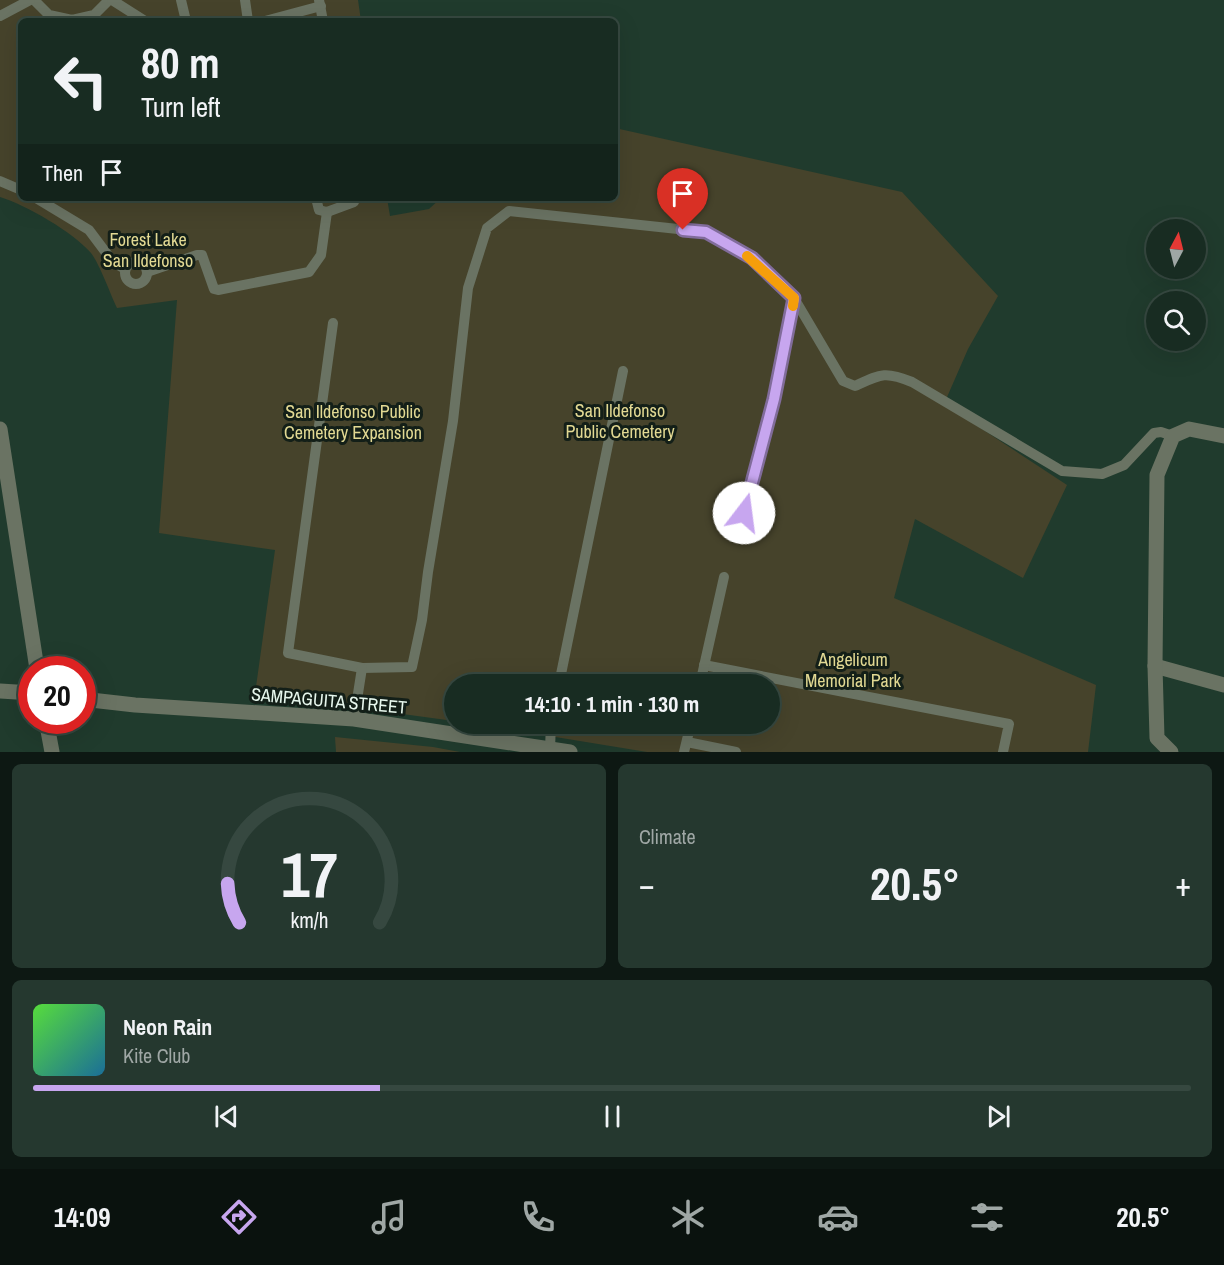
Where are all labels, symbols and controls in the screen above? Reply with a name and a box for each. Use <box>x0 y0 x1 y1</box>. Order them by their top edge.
text: 80 m <box>141 35 220 91</box>
icon: left <box>42 42 120 120</box>
text: Turn left <box>141 89 220 125</box>
icon: arrive <box>95 156 128 189</box>
text: Then <box>42 158 83 188</box>
pin <box>657 168 708 230</box>
icon: arrive <box>666 177 699 210</box>
north arrow <box>1146 219 1206 279</box>
map controls <box>1146 219 1206 351</box>
park label: Forest Lake San Ildefonso <box>103 227 193 273</box>
button: search <box>1146 291 1206 351</box>
park label: San Ildefonso Public Cemetery <box>565 398 675 444</box>
park label: San Ildefonso Public Cemetery Expansion <box>284 399 422 445</box>
position arrow <box>712 481 776 545</box>
park label: Angelicum Memorial Park <box>805 647 902 693</box>
speed limit sign: 20 <box>18 656 96 734</box>
street label: SAMPAGUITA STREET <box>250 681 408 720</box>
text: 14:10 · 1 min · 130 m <box>525 689 699 719</box>
text: Climate <box>639 823 696 850</box>
text: 17 <box>281 832 337 916</box>
text: 20.5° <box>870 853 960 914</box>
text: − <box>639 862 655 906</box>
text: + <box>1175 862 1191 906</box>
text: km/h <box>290 906 328 935</box>
text: Neon Rain <box>123 1012 212 1042</box>
text: Kite Club <box>123 1042 190 1069</box>
icon: previous <box>210 1100 243 1133</box>
icon: pause <box>596 1100 629 1133</box>
icon: next <box>982 1100 1015 1133</box>
icon: directions <box>218 1196 260 1238</box>
icon: music <box>368 1196 410 1238</box>
icon: phone <box>517 1196 559 1238</box>
icon: climate <box>667 1196 709 1238</box>
icon: car <box>817 1196 859 1238</box>
icon: filters <box>966 1196 1008 1238</box>
text: 14:09 <box>54 1199 110 1235</box>
text: 20.5° <box>1116 1199 1170 1235</box>

